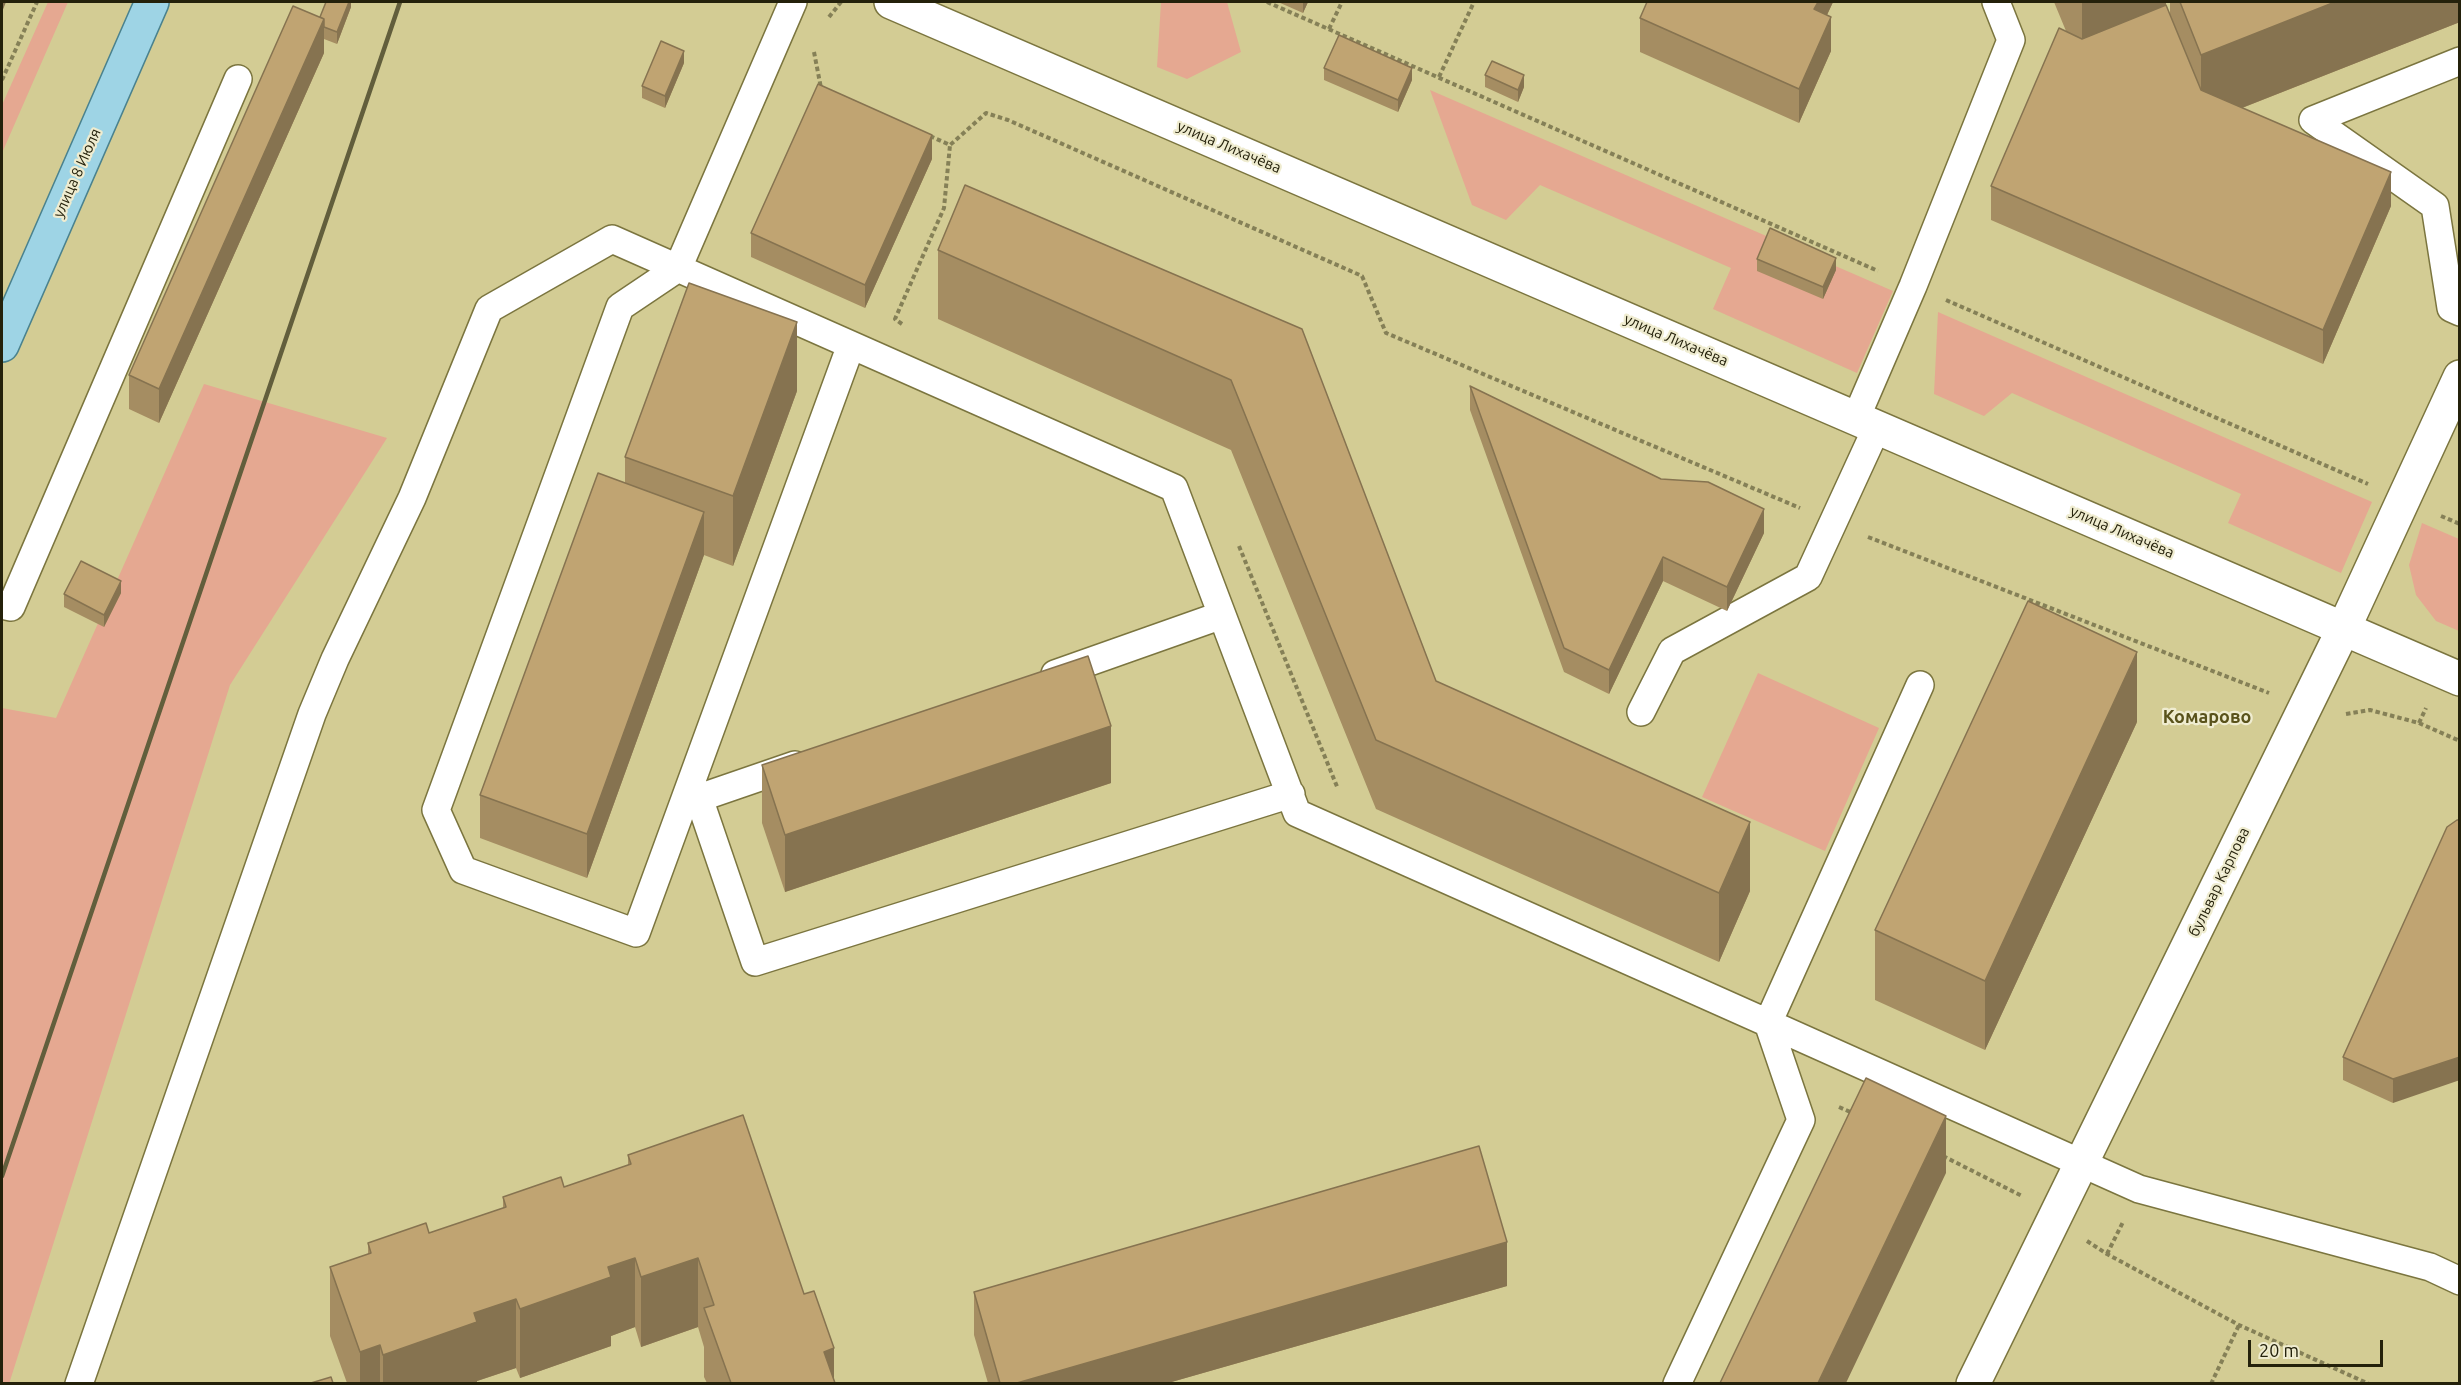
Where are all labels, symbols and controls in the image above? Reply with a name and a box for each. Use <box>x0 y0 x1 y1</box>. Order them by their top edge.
street label: улица Лихачёва <box>1174 117 1284 177</box>
street label: улица 8 Июля <box>49 126 105 220</box>
street label: улица Лихачёва <box>1621 310 1731 370</box>
street label: улица Лихачёва <box>2067 502 2177 562</box>
district label: Комарово <box>2163 706 2251 728</box>
street label: бульвар Карпова <box>2185 824 2253 940</box>
scale bar <box>2251 1328 2386 1366</box>
text: 20 m <box>2259 1340 2299 1360</box>

